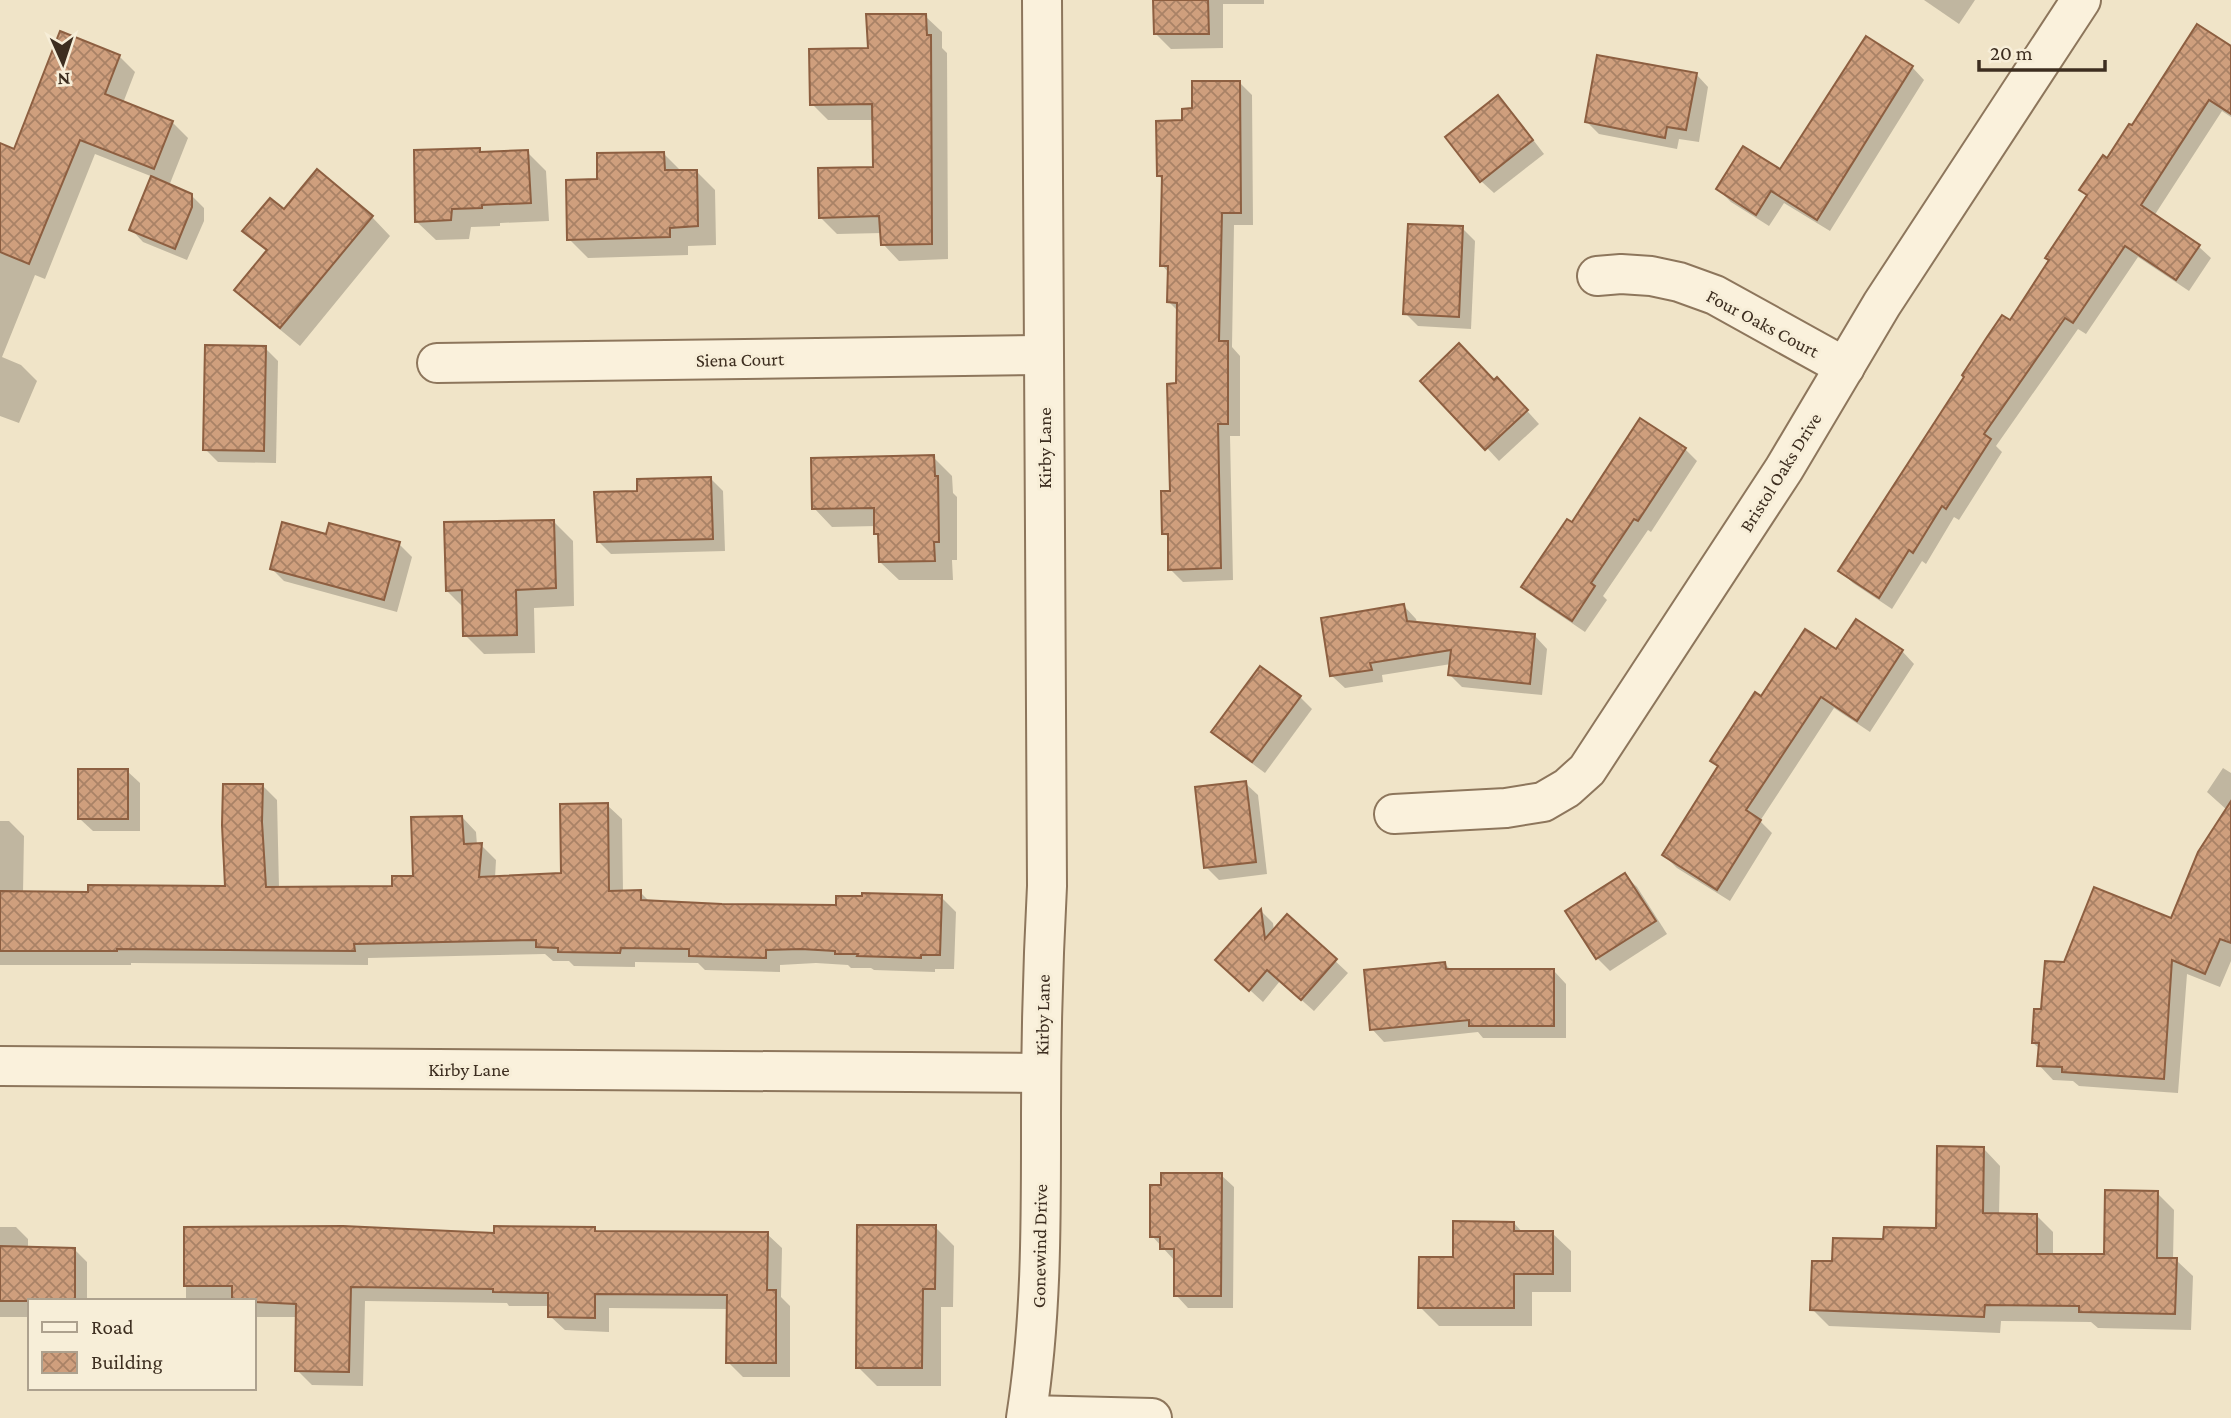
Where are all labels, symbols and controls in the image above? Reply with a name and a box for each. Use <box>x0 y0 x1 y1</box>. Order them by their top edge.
north arrow <box>28 28 98 98</box>
scale bar <box>1979 28 2105 72</box>
text: 20 m <box>1990 41 2033 65</box>
text: N <box>57 69 71 90</box>
street label: Four Oaks Court <box>1703 285 1823 362</box>
street label: Siena Court <box>696 348 785 371</box>
street label: Kirby Lane <box>1034 407 1055 489</box>
street label: Bristol Oaks Drive <box>1735 409 1826 536</box>
street label: Kirby Lane <box>1031 974 1054 1056</box>
street label: Kirby Lane <box>428 1059 510 1080</box>
street label: Gonewind Drive <box>1028 1184 1051 1308</box>
legend <box>28 1299 256 1390</box>
text: Road <box>91 1315 134 1339</box>
text: Building <box>91 1350 163 1374</box>

